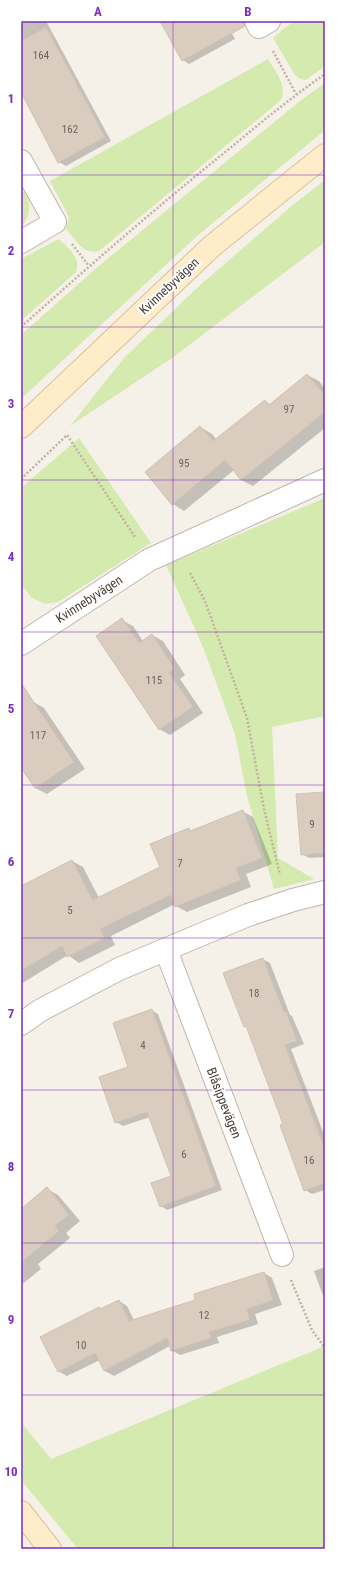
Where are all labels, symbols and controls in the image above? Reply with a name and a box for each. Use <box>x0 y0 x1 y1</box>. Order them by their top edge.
text: A <box>94 4 102 19</box>
text: B <box>244 4 252 19</box>
house number: 164 <box>33 49 50 62</box>
text: 1 <box>8 91 14 106</box>
house number: 162 <box>62 123 78 136</box>
text: 2 <box>8 243 15 258</box>
street label: Kvinnebyvägen <box>136 254 202 318</box>
text: 3 <box>8 396 14 411</box>
house number: 97 <box>284 403 294 416</box>
house number: 95 <box>179 457 189 470</box>
text: 4 <box>8 549 15 564</box>
street label: Kvinnebyvägen <box>53 572 125 626</box>
house number: 115 <box>146 674 162 687</box>
text: 5 <box>8 701 15 716</box>
house number: 117 <box>30 729 46 742</box>
house number: 9 <box>309 818 315 831</box>
text: 6 <box>8 854 15 869</box>
house number: 7 <box>177 857 183 870</box>
house number: 5 <box>67 904 73 917</box>
house number: 18 <box>249 987 259 1000</box>
text: 7 <box>8 1006 15 1021</box>
house number: 4 <box>140 1039 146 1052</box>
street label: Blåsippevägen <box>204 1066 244 1140</box>
house number: 6 <box>181 1148 187 1161</box>
house number: 16 <box>304 1154 314 1167</box>
text: 8 <box>8 1159 14 1174</box>
house number: 12 <box>199 1309 209 1322</box>
text: 9 <box>8 1312 14 1327</box>
house number: 10 <box>76 1339 86 1352</box>
text: 10 <box>4 1464 18 1479</box>

